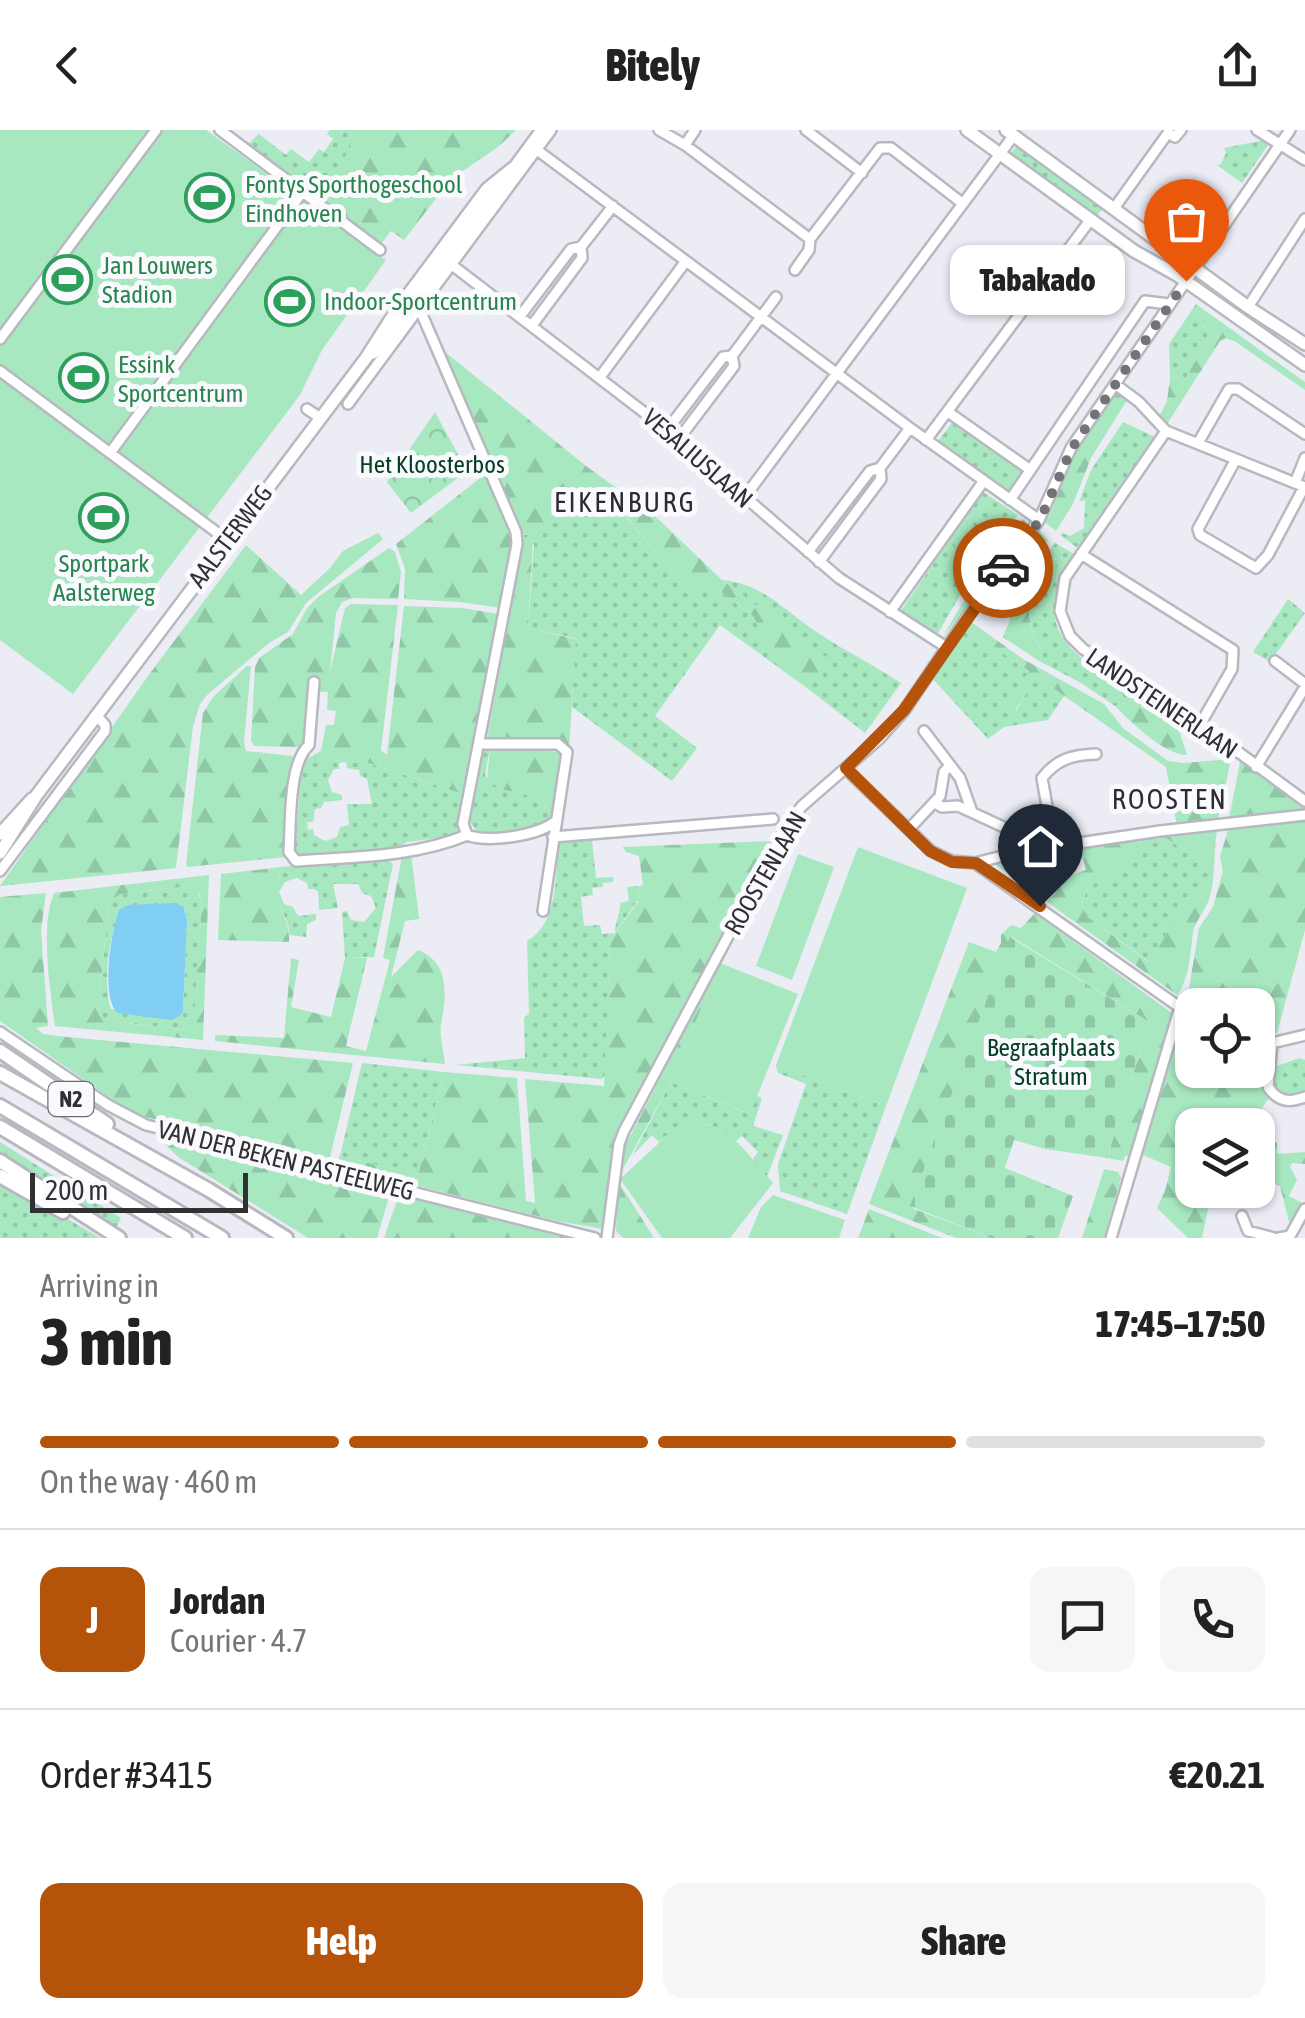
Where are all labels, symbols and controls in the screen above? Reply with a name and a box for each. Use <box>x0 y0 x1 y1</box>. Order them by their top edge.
icon: back <box>40 38 95 93</box>
icon: share <box>1210 38 1265 93</box>
text: Bitely <box>605 39 700 91</box>
place label: Fontys Sporthogeschool Eindhoven <box>245 170 463 227</box>
sports icon: Fontys Sporthogeschool Eindhoven <box>184 172 236 224</box>
pin <box>1144 179 1229 282</box>
icon: bag <box>1159 194 1214 249</box>
callout: Tabakado <box>951 246 1126 316</box>
place label: Jan Louwers Stadion <box>102 251 213 308</box>
sports icon: Jan Louwers Stadion <box>41 253 93 305</box>
text: Tabakado <box>980 261 1095 298</box>
sports icon: Indoor-Sportcentrum <box>263 275 315 327</box>
place label: Indoor-Sportcentrum <box>324 287 517 315</box>
place label: Essink Sportcentrum <box>118 350 244 407</box>
sports icon: Essink Sportcentrum <box>57 352 109 404</box>
street label: VESALIUSLAAN <box>638 403 758 513</box>
park label: Het Kloosterbos <box>359 450 505 478</box>
street label: AALSTERWEG <box>183 479 277 593</box>
district label: EIKENBURG <box>554 486 696 518</box>
sports icon: Sportpark Aalsterweg <box>78 491 130 543</box>
courier <box>953 518 1053 618</box>
icon: car <box>976 541 1031 596</box>
place label: Sportpark Aalsterweg <box>53 549 155 606</box>
street label: LANDSTEINERLAAN <box>1081 642 1243 764</box>
district label: ROOSTEN <box>1112 783 1228 815</box>
pin <box>998 804 1083 907</box>
street label: ROOSTENLAAN <box>719 807 811 939</box>
icon: home <box>1013 819 1068 874</box>
map controls <box>1175 988 1275 1208</box>
button: locate <box>1175 988 1275 1088</box>
park label: Begraafplaats Stratum <box>987 1033 1116 1090</box>
road number: N2 <box>48 1082 94 1116</box>
button: layers <box>1175 1108 1275 1208</box>
street label: VAN DER BEKEN PASTEELWEG <box>155 1115 417 1205</box>
scale bar <box>30 1168 248 1212</box>
text: 200 m <box>45 1174 108 1206</box>
text: Arriving in <box>40 1267 159 1304</box>
text: 17:45–17:50 <box>1095 1302 1265 1345</box>
text: 3 min <box>40 1304 173 1379</box>
text: On the way · 460 m <box>40 1463 257 1500</box>
button: chat <box>1030 1567 1135 1672</box>
button: phone <box>1160 1567 1265 1672</box>
text: Jordan <box>170 1579 265 1622</box>
text: J <box>86 1598 99 1641</box>
text: Courier · 4.7 <box>170 1622 307 1659</box>
text: Order #3415 <box>40 1753 213 1796</box>
text: €20.21 <box>1170 1753 1265 1796</box>
button: Help <box>40 1883 643 1998</box>
button: Share <box>663 1883 1265 1998</box>

